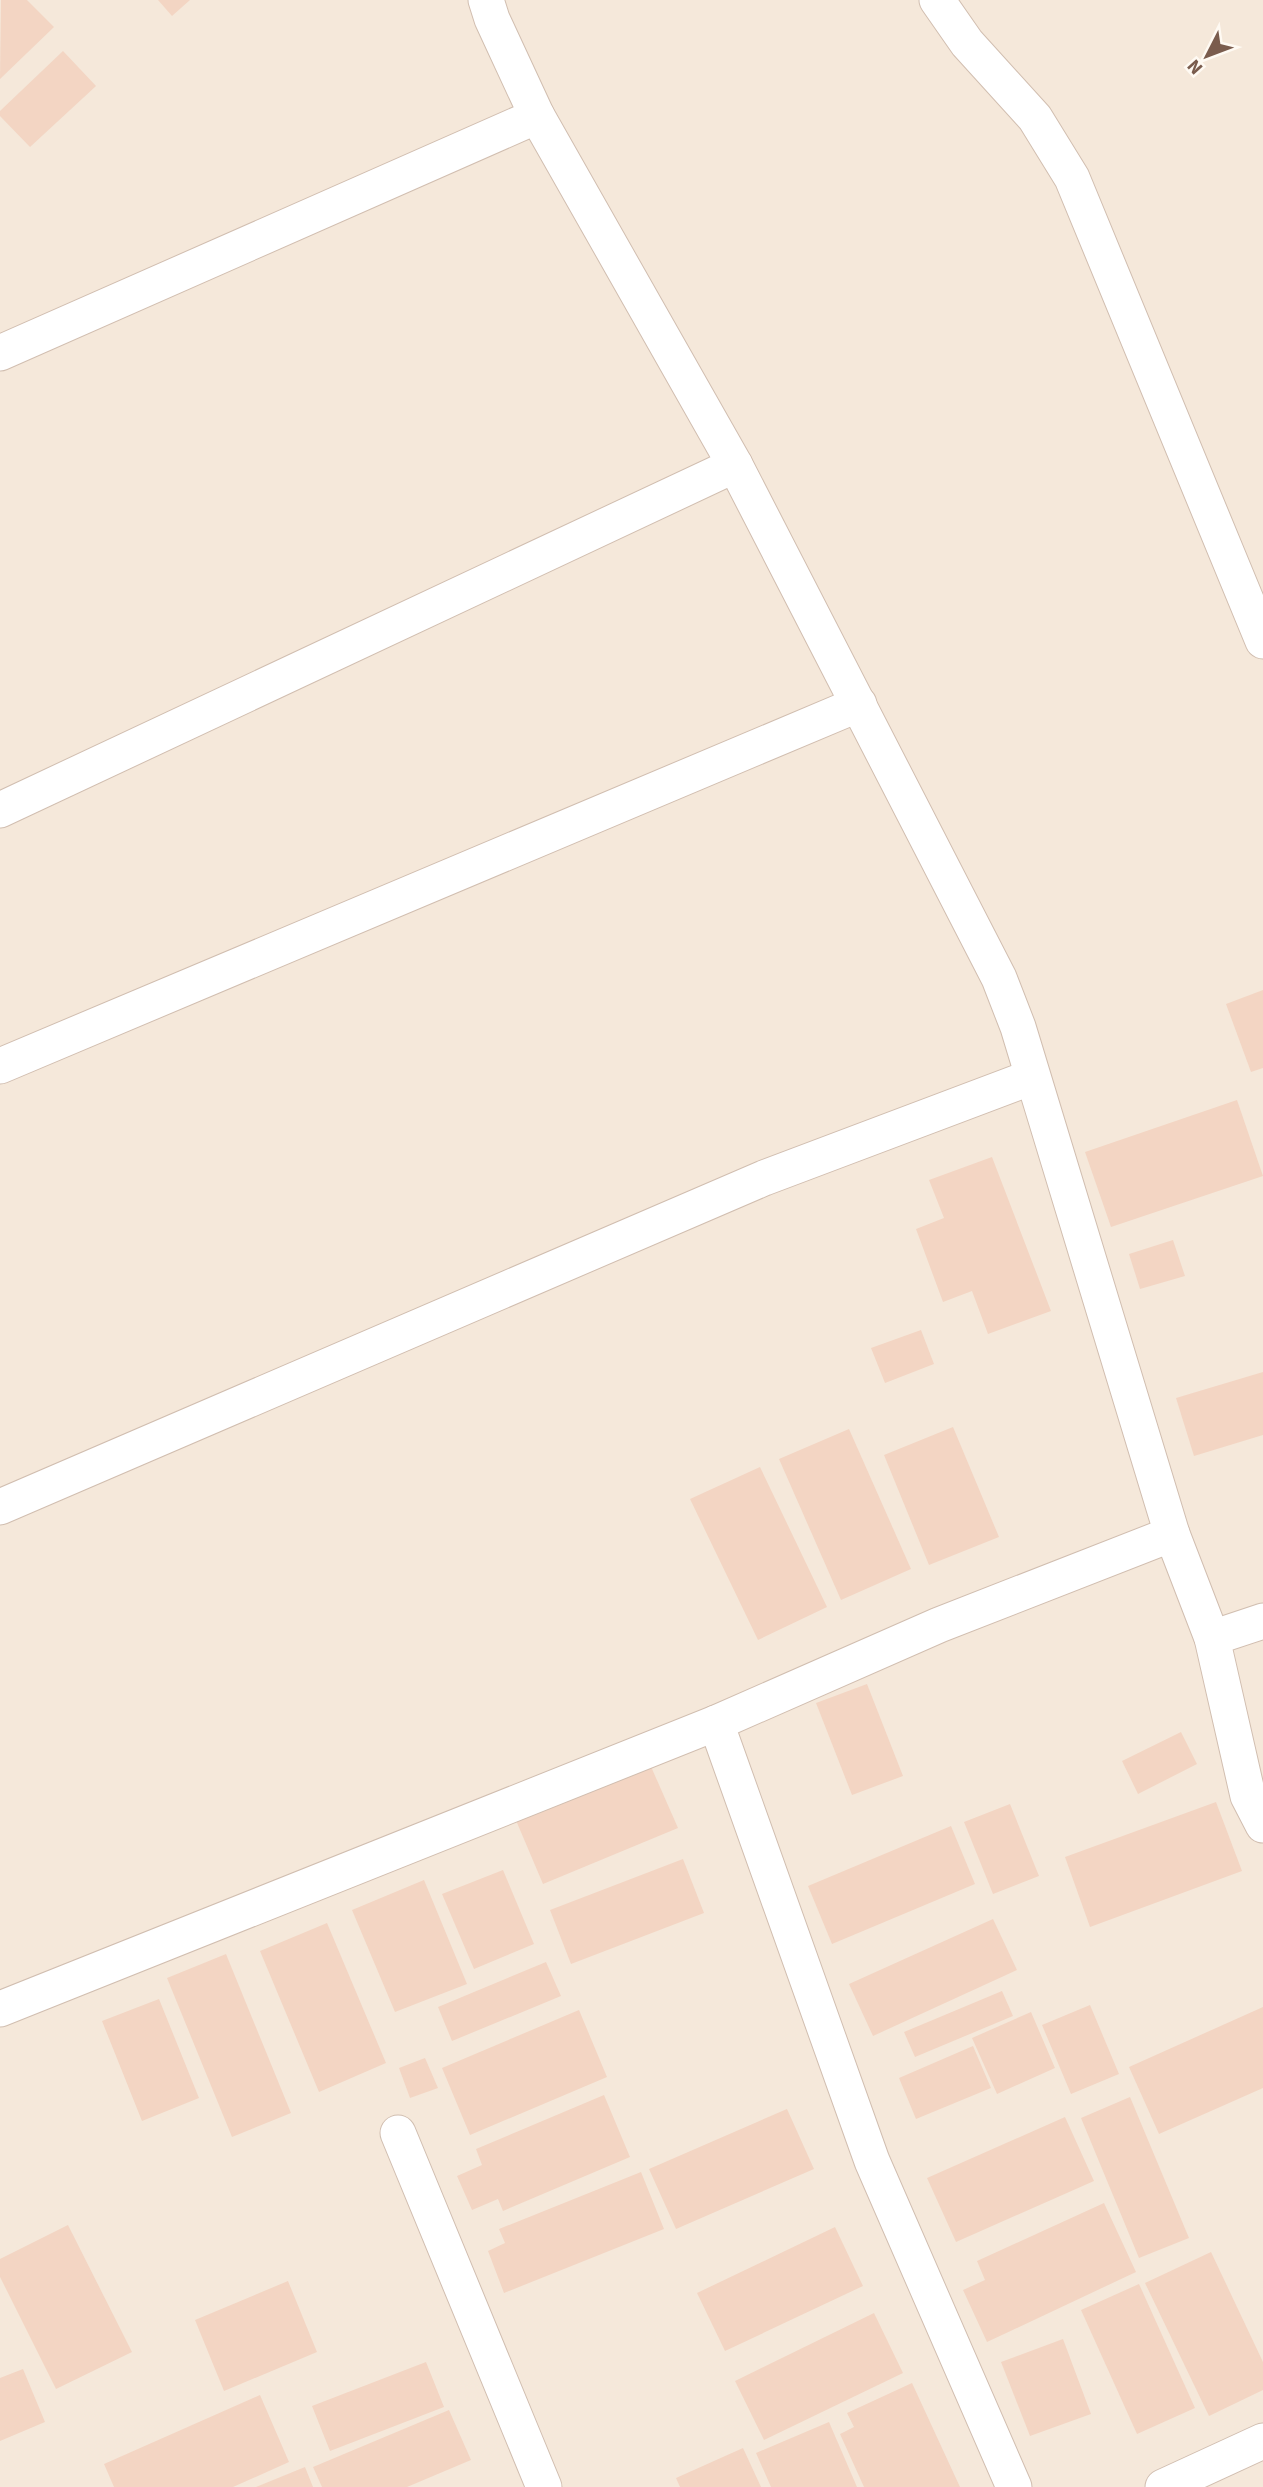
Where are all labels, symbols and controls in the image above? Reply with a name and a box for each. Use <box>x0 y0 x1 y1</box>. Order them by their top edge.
north arrow <box>1172 21 1242 91</box>
text: N <box>1181 53 1210 80</box>

